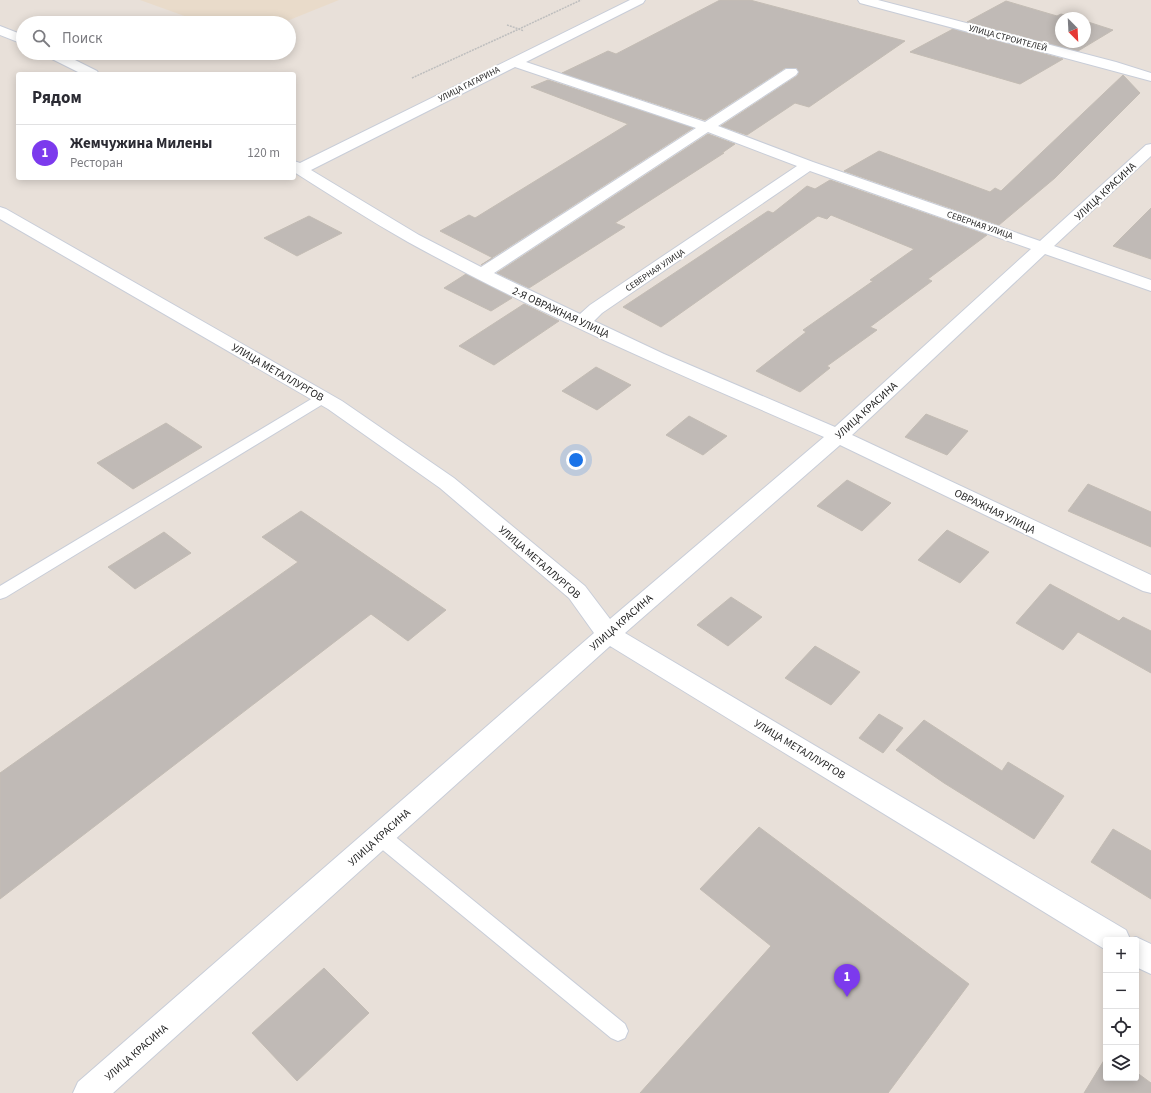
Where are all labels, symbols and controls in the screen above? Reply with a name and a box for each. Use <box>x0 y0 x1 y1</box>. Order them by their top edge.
north arrow <box>1055 12 1091 48</box>
search box <box>16 16 296 60</box>
street label: УЛИЦА СТРОИТЕЛЕЙ <box>967 22 1049 55</box>
icon: search <box>30 27 52 49</box>
text: Поиск <box>62 28 103 49</box>
street label: УЛИЦА ГАГАРИНА <box>436 63 502 106</box>
text: Рядом <box>32 86 82 110</box>
text: Жемчужина Милены <box>70 133 212 154</box>
text: 1 <box>42 144 48 162</box>
text: 120 m <box>247 144 280 162</box>
text: Ресторан <box>70 154 123 172</box>
street label: УЛИЦА КРАСИНА <box>1071 159 1139 224</box>
street label: СЕВЕРНАЯ УЛИЦА <box>945 208 1015 243</box>
street label: СЕВЕРНАЯ УЛИЦА <box>623 246 688 295</box>
street label: 2-Я ОВРАЖНАЯ УЛИЦА <box>510 283 612 342</box>
street label: УЛИЦА МЕТАЛЛУРГОВ <box>229 340 327 405</box>
street label: УЛИЦА КРАСИНА <box>832 378 901 442</box>
your location <box>566 450 586 470</box>
street label: ОВРАЖНАЯ УЛИЦА <box>952 485 1038 538</box>
street label: УЛИЦА МЕТАЛЛУРГОВ <box>495 523 584 603</box>
street label: УЛИЦА КРАСИНА <box>587 591 656 654</box>
street label: УЛИЦА МЕТАЛЛУРГОВ <box>751 716 849 783</box>
street label: УЛИЦА КРАСИНА <box>345 805 414 869</box>
map controls <box>1103 937 1139 1081</box>
button: + <box>1103 937 1139 973</box>
pin: 1 <box>834 964 860 997</box>
button: − <box>1103 973 1139 1009</box>
button: locate <box>1103 1009 1139 1045</box>
street label: УЛИЦА КРАСИНА <box>102 1021 171 1084</box>
button: layers <box>1103 1045 1139 1081</box>

